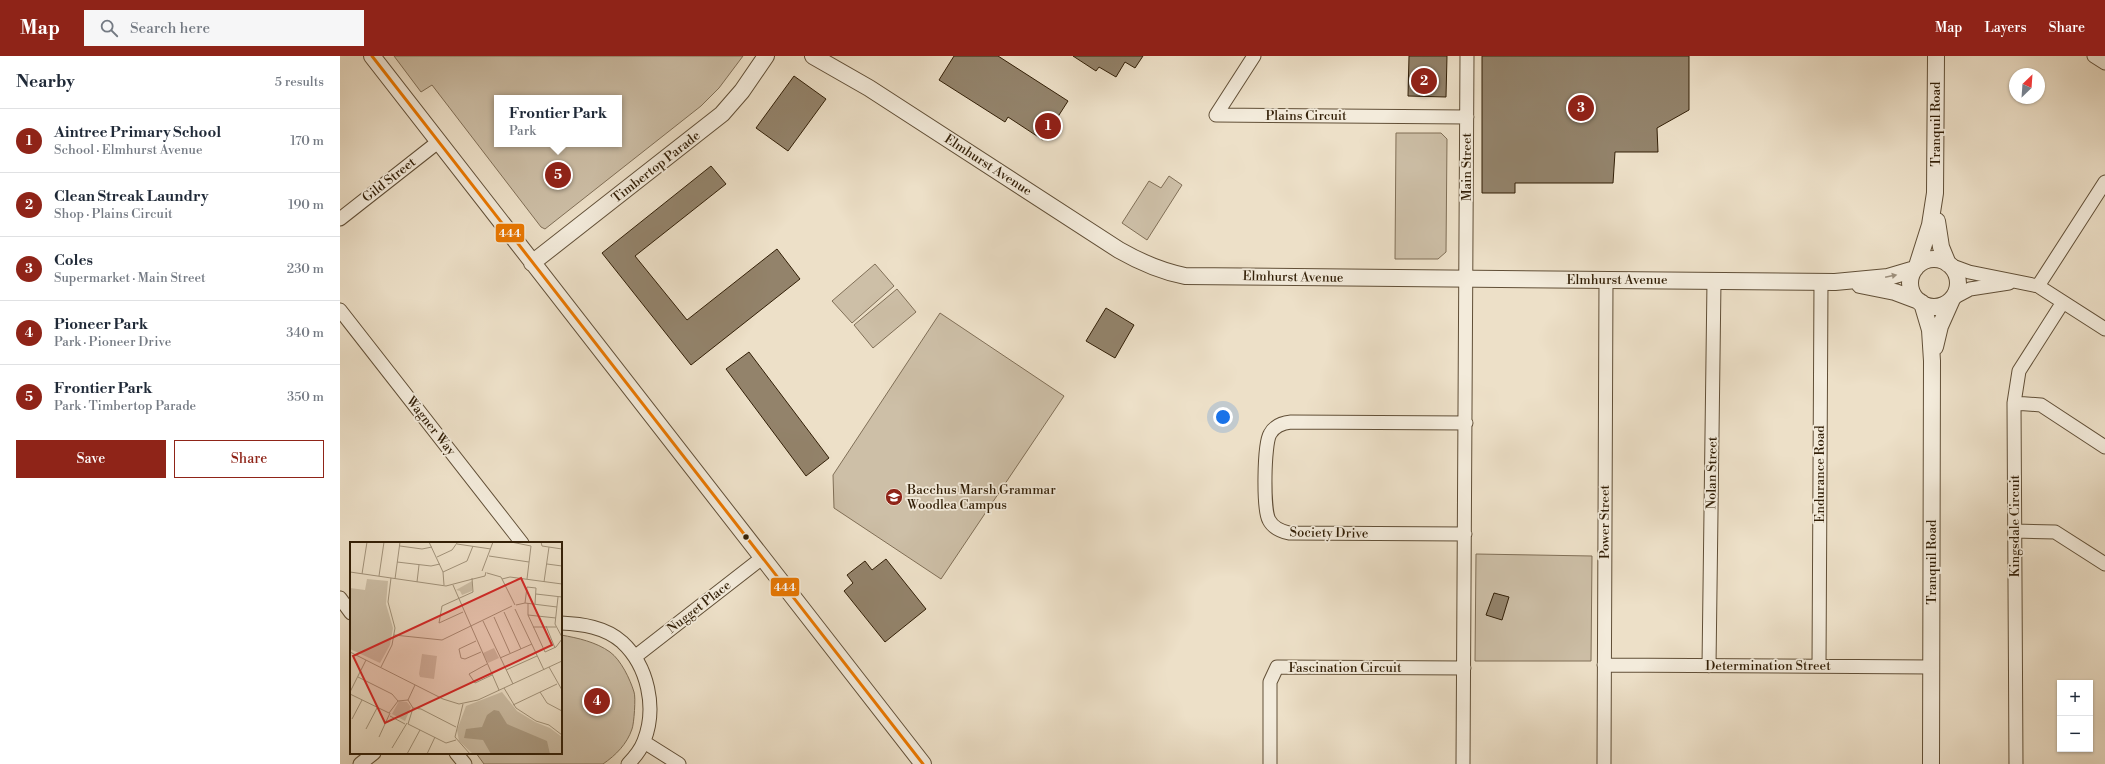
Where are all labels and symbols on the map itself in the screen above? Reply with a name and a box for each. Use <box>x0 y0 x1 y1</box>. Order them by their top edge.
pin: 2 <box>1411 66 1437 96</box>
north arrow <box>2009 68 2045 104</box>
street label: Tranquil Road <box>1928 81 1944 166</box>
pin: 3 <box>1568 93 1594 123</box>
street label: Plains Circuit <box>1265 108 1347 124</box>
pin: 1 <box>1035 111 1061 141</box>
street label: Timbertop Parade <box>609 127 704 206</box>
street label: Elmhurst Avenue <box>941 131 1035 199</box>
street label: Main Street <box>1459 133 1475 201</box>
street label: Gild Street <box>359 154 419 206</box>
pin: 5 <box>545 160 571 190</box>
line badge: 444 <box>495 223 525 243</box>
text: 444 <box>499 227 521 241</box>
street label: Elmhurst Avenue <box>1242 268 1344 286</box>
street label: Elmhurst Avenue <box>1567 272 1668 288</box>
one-way arrow <box>1885 273 1897 279</box>
street label: Wagner Way <box>402 392 459 459</box>
your location <box>1213 407 1233 427</box>
street label: Endurance Road <box>1812 425 1828 523</box>
street label: Nolan Street <box>1703 436 1721 510</box>
street label: Kingsdale Circuit <box>2007 474 2023 577</box>
place label: Bacchus Marsh Grammar Woodlea Campus <box>906 482 1056 513</box>
street label: Power Street <box>1597 485 1613 559</box>
school or university icon: Bacchus Marsh Grammar Woodlea Campus <box>884 487 904 507</box>
street label: Tranquil Road <box>1924 519 1940 604</box>
street label: Society Drive <box>1289 524 1369 542</box>
unlabelled marker <box>741 532 751 542</box>
inset map <box>350 542 562 754</box>
street label: Nugget Place <box>664 577 734 637</box>
line badge: 444 <box>770 577 800 597</box>
text: 444 <box>774 581 796 595</box>
street label: Determination Street <box>1705 658 1831 674</box>
street label: Fascination Circuit <box>1288 660 1402 676</box>
pin: 4 <box>584 686 610 716</box>

